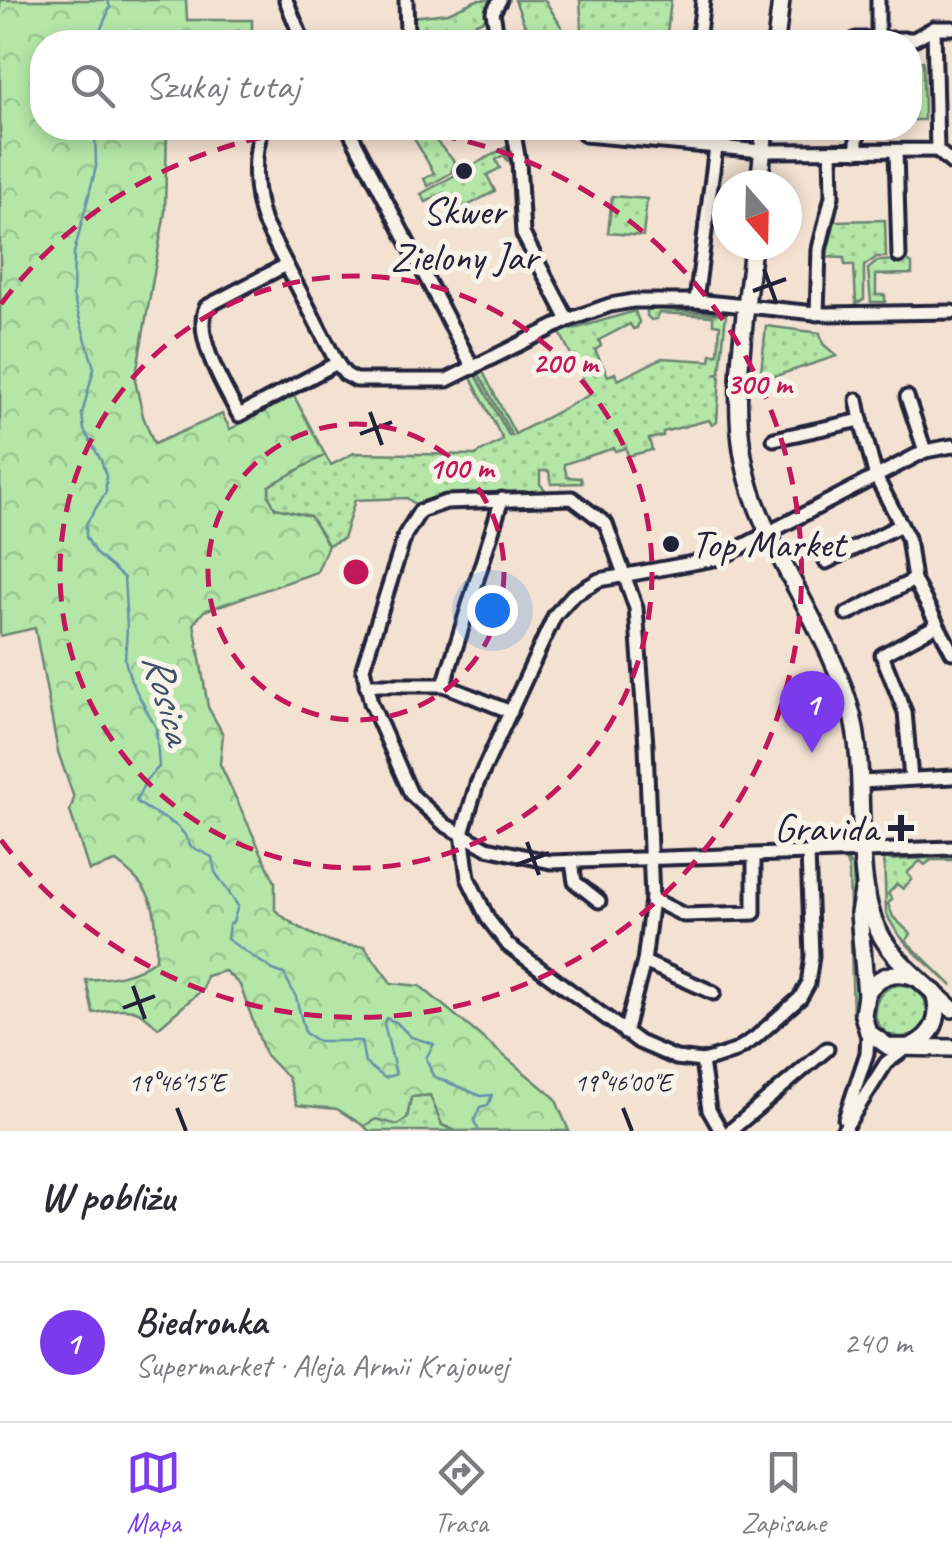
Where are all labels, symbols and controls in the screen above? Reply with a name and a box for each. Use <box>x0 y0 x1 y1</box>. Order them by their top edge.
search box <box>30 30 922 140</box>
icon: search <box>65 58 120 113</box>
text: Szukaj tutaj <box>145 62 300 109</box>
marker: Skwer Zielony Jar <box>453 160 475 182</box>
north arrow <box>712 170 802 260</box>
place label: Skwer Zielony Jar <box>390 186 541 282</box>
text: 200 m <box>533 344 600 382</box>
text: 300 m <box>727 365 794 403</box>
text: 100 m <box>429 449 496 487</box>
place label: Top Market <box>691 519 848 569</box>
marker: Top Market <box>660 533 682 555</box>
centre of rings <box>338 554 374 590</box>
your location <box>467 585 518 636</box>
water label: Rosica <box>131 647 207 753</box>
pin: 1 <box>780 670 844 753</box>
place label: Gravida <box>774 803 882 853</box>
marker: Gravida <box>888 815 914 841</box>
text: 19°46'15"E <box>129 1067 228 1099</box>
text: 19°46'00"E <box>575 1067 674 1099</box>
text: W pobliżu <box>40 1170 175 1223</box>
text: Biedronka <box>135 1298 267 1345</box>
text: 1 <box>65 1322 80 1363</box>
text: 240 m <box>843 1322 912 1363</box>
text: Supermarket · Aleja Armii Krajowej <box>135 1345 508 1386</box>
tab: Mapa <box>126 1445 181 1540</box>
tab: Trasa <box>434 1445 489 1540</box>
tab: Zapisane <box>741 1445 826 1540</box>

